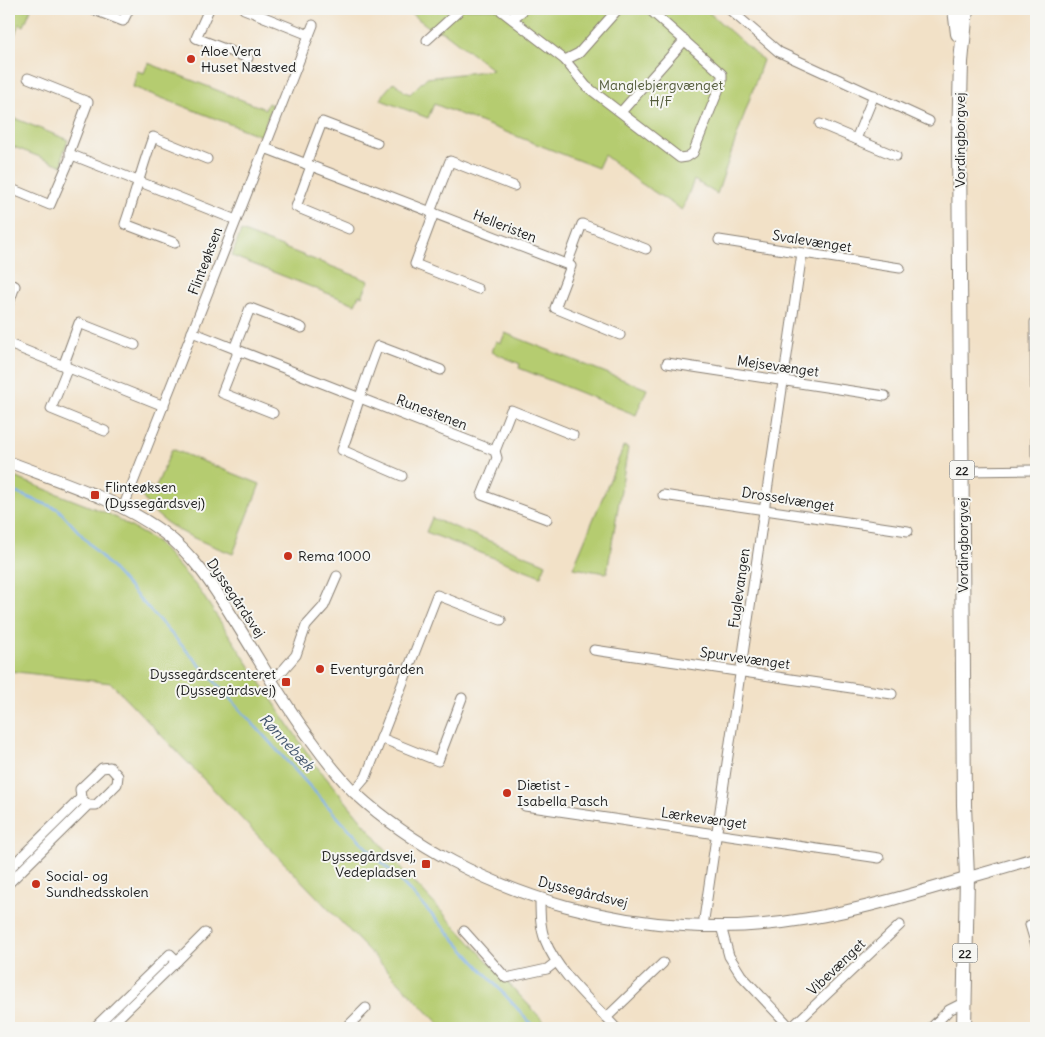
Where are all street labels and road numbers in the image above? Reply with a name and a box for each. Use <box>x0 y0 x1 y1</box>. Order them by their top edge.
street label: Vordingborgvej <box>951 92 969 188</box>
street label: Helleristen <box>471 206 539 246</box>
street label: Flinteøksen <box>184 224 226 298</box>
street label: Svalevænget <box>771 226 853 256</box>
street label: Mejsevænget <box>736 351 820 381</box>
street label: Runestenen <box>394 390 470 434</box>
road number: 22 <box>950 460 974 480</box>
street label: Drosselvænget <box>740 483 836 515</box>
street label: Vordingborgvej <box>954 497 972 593</box>
street label: Fuglevangen <box>724 547 754 629</box>
street label: Dyssegårdsvej <box>203 555 269 641</box>
street label: Spurvevænget <box>699 643 791 673</box>
street label: Lærkevænget <box>660 803 748 833</box>
street label: Dyssegårdsvej <box>536 872 630 912</box>
street label: Vibevænget <box>803 935 869 999</box>
road number: 22 <box>952 944 978 962</box>

